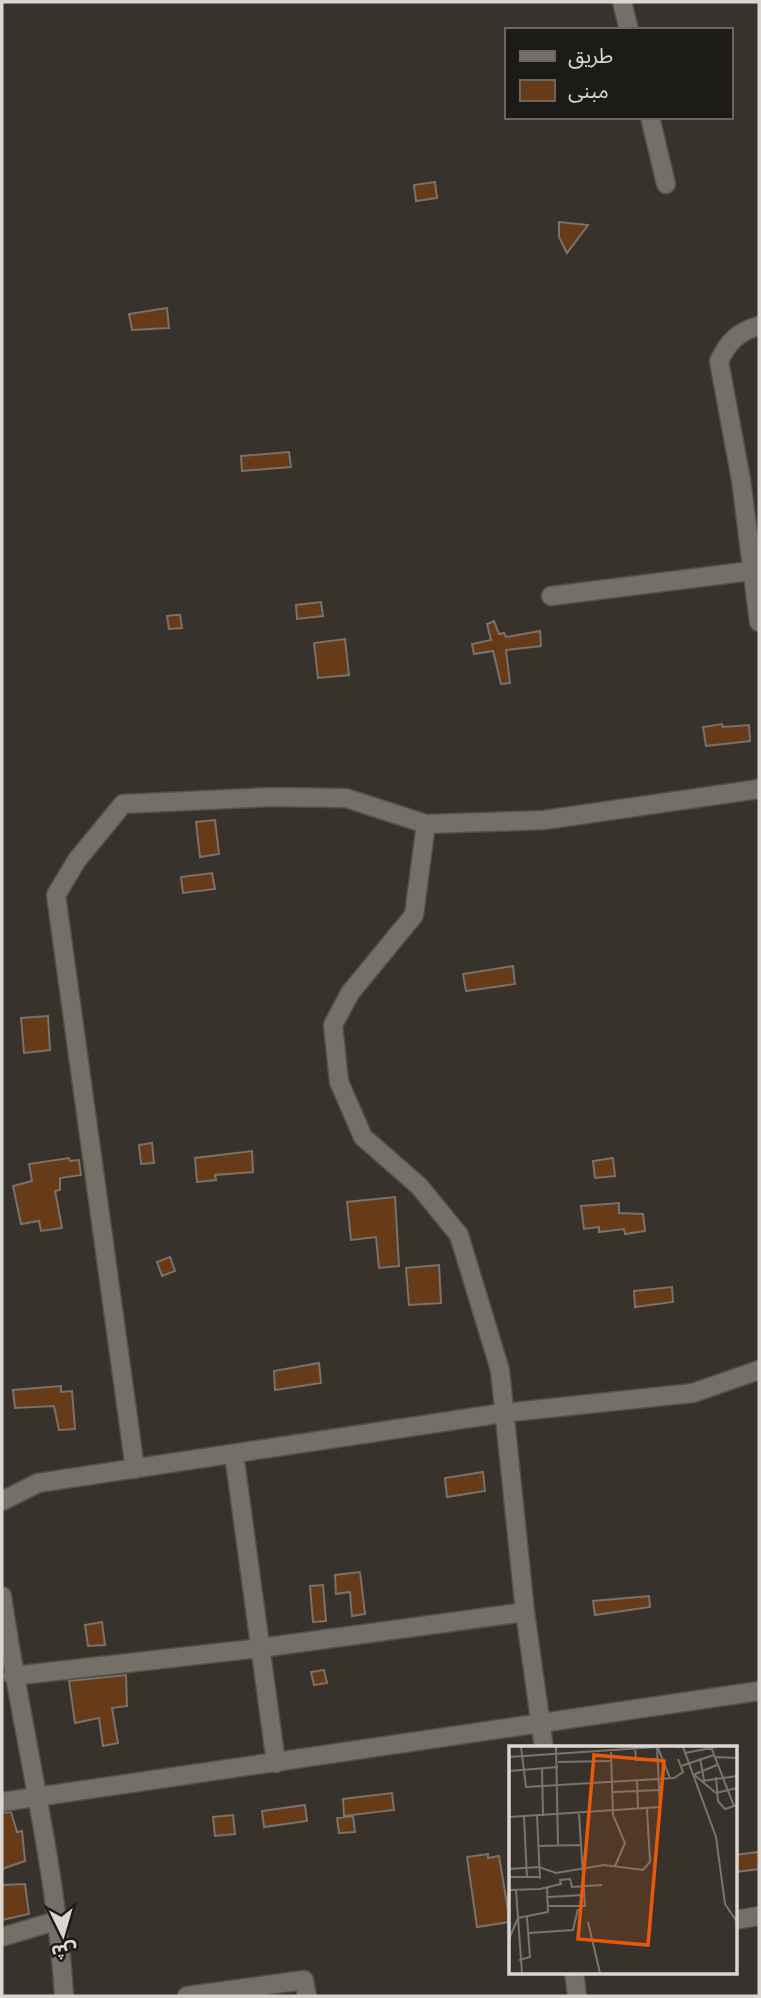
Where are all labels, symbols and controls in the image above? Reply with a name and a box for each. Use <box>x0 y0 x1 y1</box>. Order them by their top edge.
legend <box>505 28 733 119</box>
text: طريق <box>568 42 613 69</box>
text: مبنى <box>568 77 609 103</box>
inset map <box>509 1746 736 1974</box>
north arrow <box>28 1900 98 1970</box>
text: ش <box>51 1940 78 1965</box>

